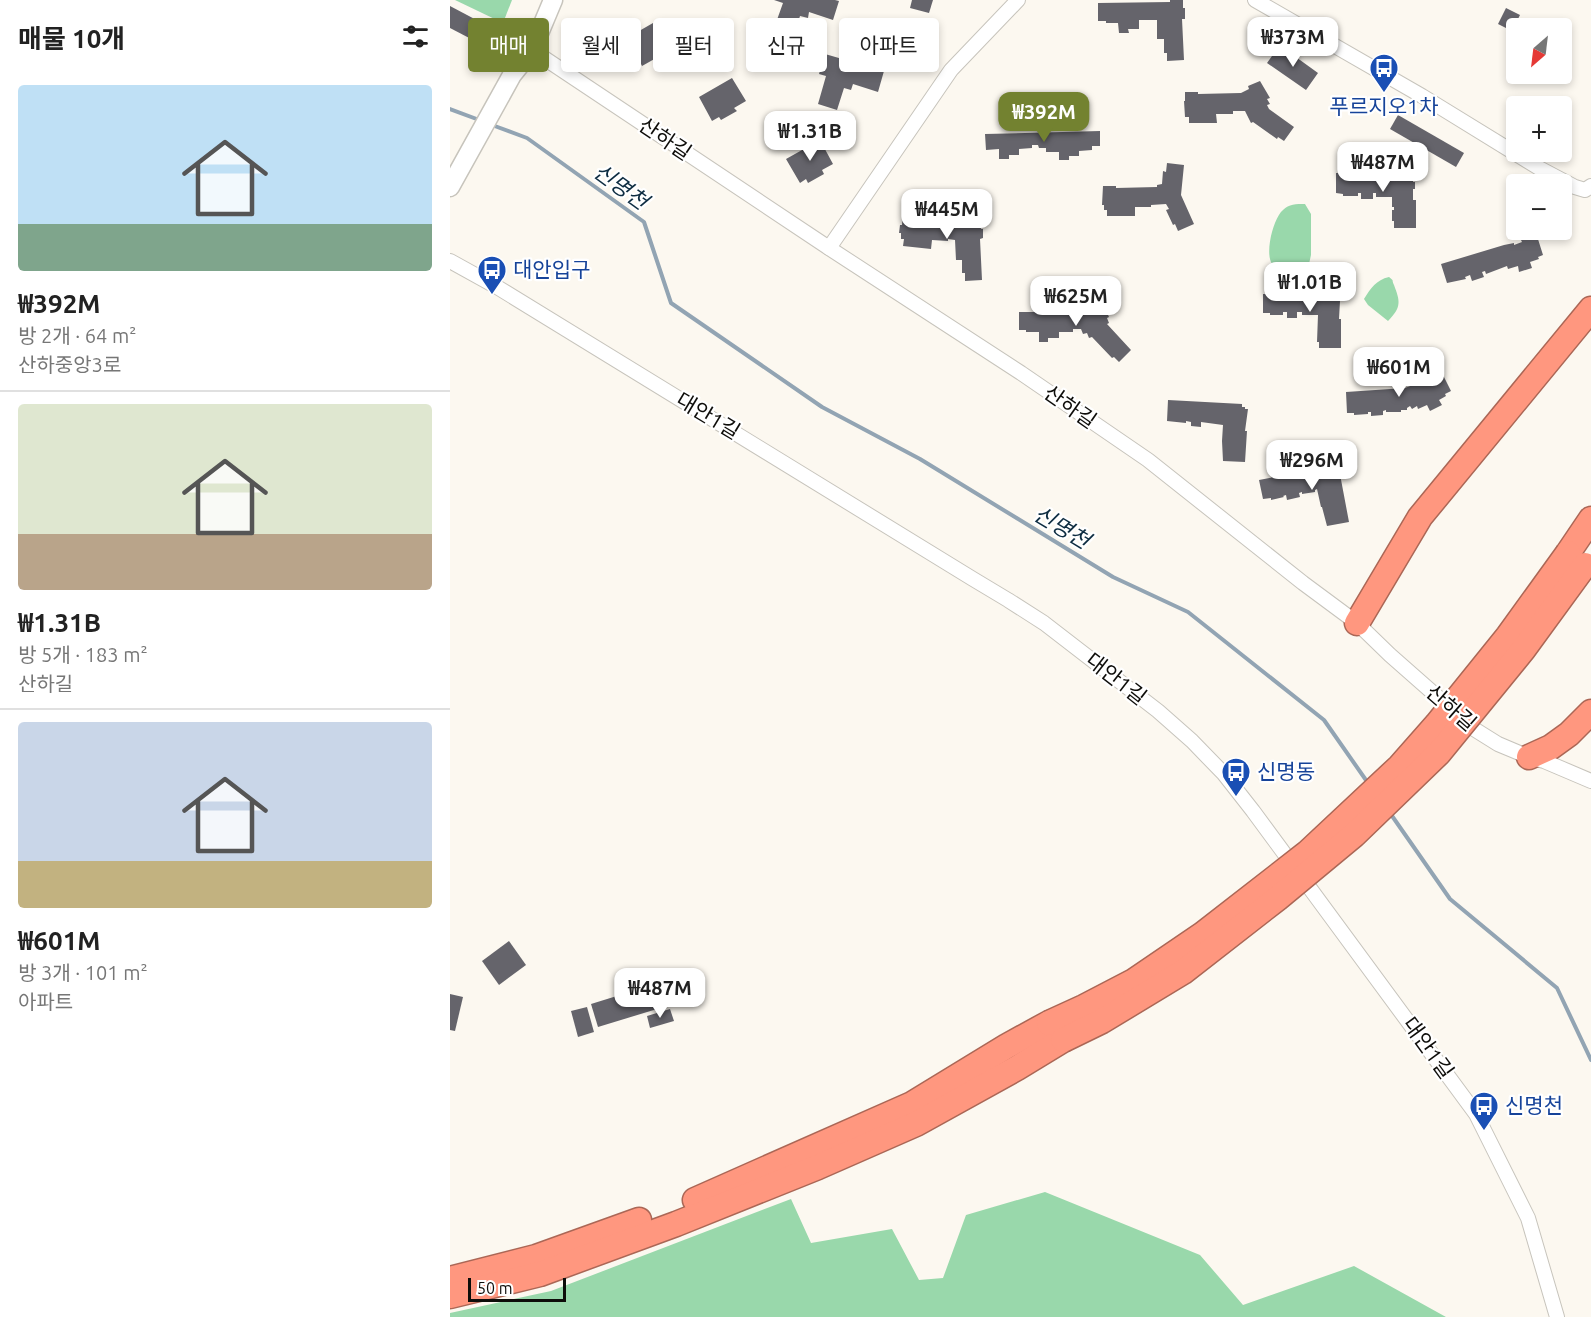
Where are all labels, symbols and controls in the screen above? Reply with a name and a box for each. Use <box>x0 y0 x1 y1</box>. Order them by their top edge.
pin: ₩373M <box>1251 17 1335 68</box>
chip: 매매 <box>468 18 549 72</box>
chip: 월세 <box>561 18 641 72</box>
chip: 필터 <box>653 18 734 72</box>
chip: 신규 <box>746 18 827 72</box>
chip: 아파트 <box>839 18 939 72</box>
north arrow <box>1506 18 1572 84</box>
map controls <box>1506 18 1572 240</box>
icon: filters <box>399 20 432 53</box>
text: 매물 10개 <box>18 24 125 53</box>
text: ₩373M <box>1261 25 1325 48</box>
bus stop icon: 푸르지오1차 <box>1368 52 1400 94</box>
pin: ₩392M <box>1002 92 1086 143</box>
place label: 푸르지오1차 <box>1330 94 1438 118</box>
button: + <box>1506 96 1572 162</box>
text: ₩392M <box>1012 100 1076 123</box>
pin: ₩1.31B <box>761 111 859 162</box>
street label: 산하길 <box>635 112 696 164</box>
text: ₩1.31B <box>778 119 842 142</box>
icon: home <box>171 124 279 232</box>
pin: ₩487M <box>1341 142 1425 193</box>
text: ₩487M <box>1351 150 1415 173</box>
water label: 신명천 <box>589 158 655 215</box>
button: − <box>1506 174 1572 240</box>
pin: ₩445M <box>905 189 989 240</box>
text: ₩445M <box>915 197 979 220</box>
bus stop icon: 대안입구 <box>476 254 508 296</box>
place label: 대안입구 <box>513 257 590 281</box>
pin: ₩1.01B <box>1261 262 1359 313</box>
text: ₩1.01B <box>1278 270 1342 293</box>
pin: ₩625M <box>1034 276 1118 327</box>
text: ₩625M <box>1044 284 1108 307</box>
text: ₩392M <box>18 289 100 318</box>
text: 방 2개 · 64 m² <box>18 324 136 347</box>
pin: ₩601M <box>1357 347 1441 398</box>
text: 산하중앙3로 <box>18 353 121 376</box>
text: ₩601M <box>1367 355 1431 378</box>
street label: 산하길 <box>1040 380 1101 433</box>
street label: 대안1길 <box>672 387 745 443</box>
pin: ₩296M <box>1270 440 1354 491</box>
icon: home <box>171 443 279 551</box>
text: ₩296M <box>1280 448 1344 471</box>
water label: 신명천 <box>1030 500 1097 554</box>
text: ₩1.31B <box>18 608 101 637</box>
text: 방 5개 · 183 m² <box>18 643 148 666</box>
street label: 대안1길 <box>1082 647 1152 709</box>
text: 산하길 <box>18 672 73 695</box>
street label: 산하길 <box>1422 679 1481 735</box>
bus stop icon: 신명동 <box>1220 756 1252 798</box>
place label: 신명동 <box>1257 759 1315 783</box>
icon: home <box>171 761 279 869</box>
text: ₩601M <box>18 926 100 955</box>
text: 방 3개 · 101 m² <box>18 961 148 984</box>
pin: ₩487M <box>618 968 702 1019</box>
text: ₩487M <box>628 976 692 999</box>
text: 아파트 <box>18 990 73 1013</box>
street label: 대안1길 <box>1399 1012 1459 1083</box>
bus stop icon: 신명천 <box>1468 1090 1500 1132</box>
place label: 신명천 <box>1505 1093 1563 1117</box>
scale bar <box>468 1275 566 1302</box>
text: 50 m <box>477 1279 513 1297</box>

